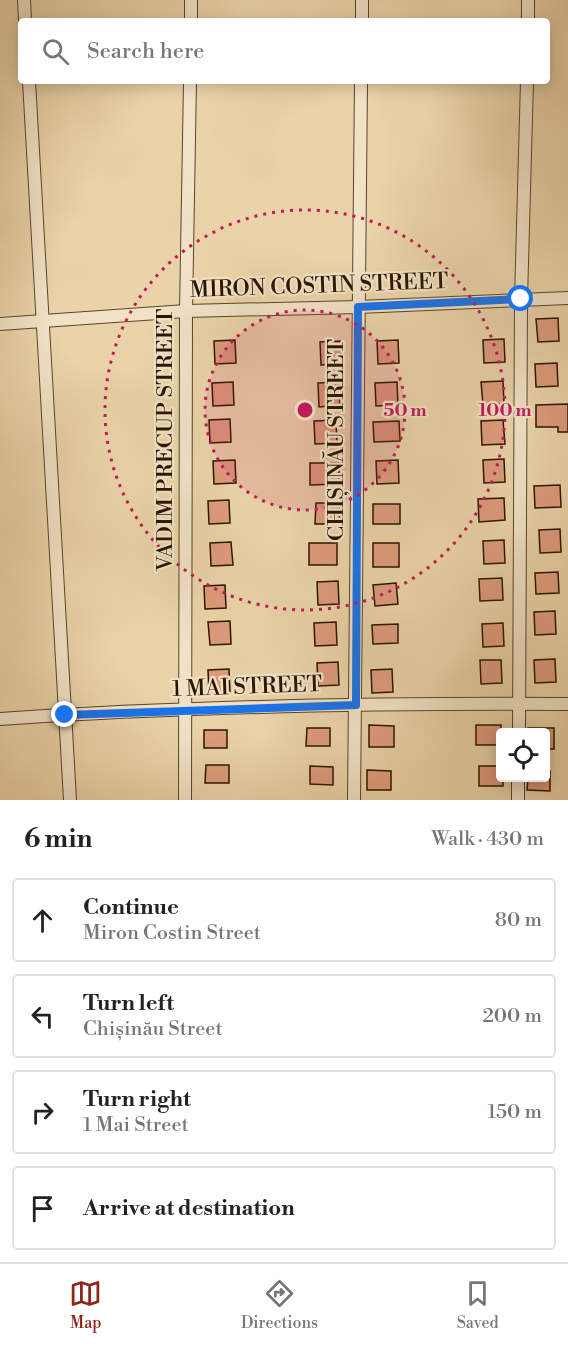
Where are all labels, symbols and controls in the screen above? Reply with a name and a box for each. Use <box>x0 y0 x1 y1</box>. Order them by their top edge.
search box <box>18 18 550 84</box>
icon: search <box>39 35 72 68</box>
text: Search here <box>87 38 204 65</box>
street label: MIRON COSTIN STREET <box>189 268 449 304</box>
route start <box>507 285 533 311</box>
street label: VADIM PRECUP STREET <box>152 309 179 572</box>
street label: CHIȘINĂU STREET <box>322 339 350 541</box>
text: 50 m <box>383 399 427 422</box>
text: 100 m <box>478 399 532 422</box>
centre of rings <box>295 400 315 420</box>
street label: 1 MAI STREET <box>171 671 323 703</box>
route end <box>51 701 77 727</box>
map controls <box>496 728 550 782</box>
button: locate <box>496 728 550 782</box>
text: 6 min <box>24 823 92 855</box>
text: Walk · 430 m <box>431 827 544 852</box>
text: Continue <box>83 894 179 921</box>
icon: ahead <box>26 904 59 937</box>
text: 80 m <box>495 908 542 933</box>
text: Miron Costin Street <box>83 921 261 946</box>
text: Turn left <box>83 990 174 1017</box>
icon: left <box>26 1000 59 1033</box>
text: 200 m <box>482 1004 542 1029</box>
text: Chișinău Street <box>83 1017 223 1042</box>
text: Turn right <box>83 1086 191 1113</box>
icon: right <box>26 1096 59 1129</box>
text: 150 m <box>487 1100 542 1125</box>
text: 1 Mai Street <box>83 1113 189 1138</box>
icon: arrive <box>26 1192 59 1225</box>
text: Arrive at destination <box>83 1195 295 1222</box>
tab: Map <box>69 1277 102 1333</box>
tab: Directions <box>241 1277 318 1333</box>
tab: Saved <box>457 1277 499 1333</box>

